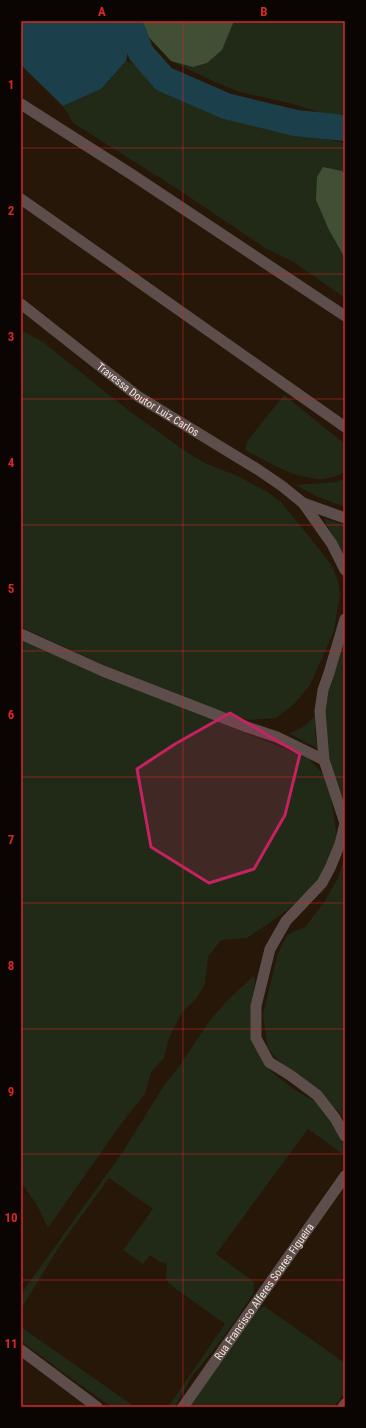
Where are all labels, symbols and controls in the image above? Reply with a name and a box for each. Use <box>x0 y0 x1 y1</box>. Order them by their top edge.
text: A <box>98 4 106 19</box>
text: B <box>260 4 268 19</box>
text: 1 <box>8 77 14 92</box>
text: 2 <box>8 203 15 218</box>
text: 3 <box>8 329 14 344</box>
street label: Travessa Doutor Luiz Carlos <box>94 360 202 439</box>
text: 4 <box>8 455 15 470</box>
text: 5 <box>8 581 15 596</box>
text: 6 <box>8 707 15 722</box>
text: 7 <box>8 832 15 847</box>
text: 8 <box>8 958 14 973</box>
text: 9 <box>8 1084 14 1099</box>
text: 10 <box>4 1210 18 1225</box>
street label: Rua Francisco Alferes Soares Figueira <box>211 1221 316 1363</box>
text: 11 <box>4 1336 18 1351</box>

